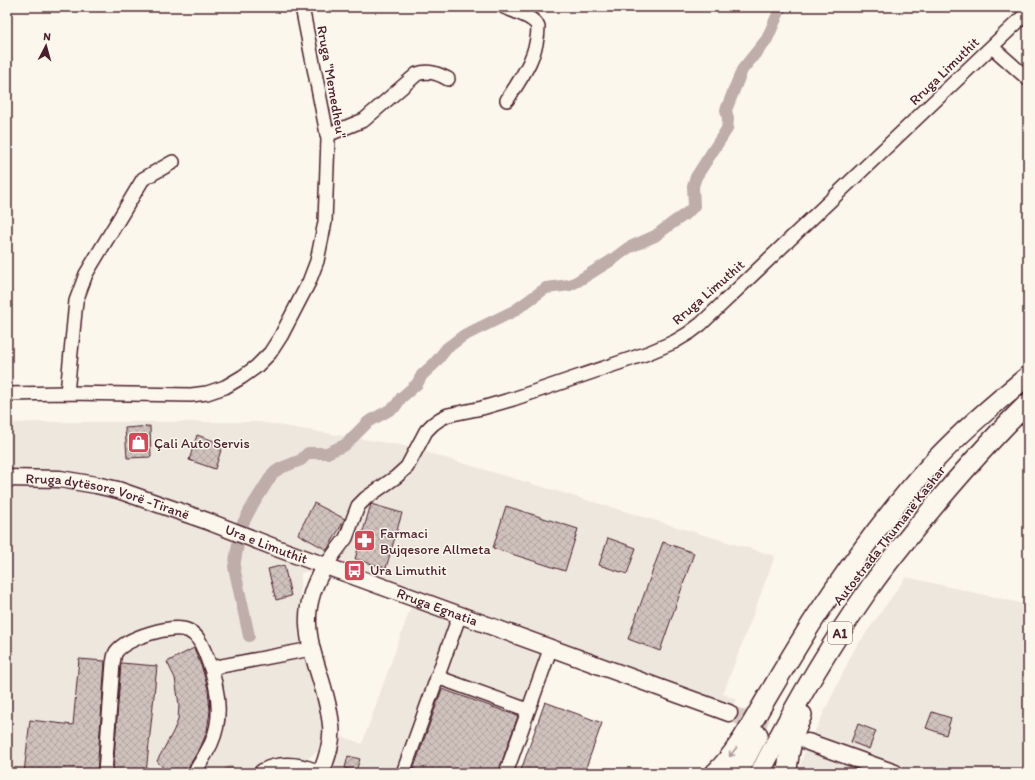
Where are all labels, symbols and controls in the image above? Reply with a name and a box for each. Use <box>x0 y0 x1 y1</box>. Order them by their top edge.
street label: Rruga "Memedheu" <box>313 24 350 140</box>
north arrow <box>26 26 66 66</box>
text: N <box>43 30 51 43</box>
street label: Rruga Limuthit <box>906 34 983 109</box>
street label: Rruga Limuthit <box>669 256 748 328</box>
shop icon: Çali Auto Servis <box>125 430 151 456</box>
place label: Çali Auto Servis <box>154 435 250 452</box>
street label: Autostrada Thumanë Kashar <box>830 461 950 609</box>
street label: Rruga dytësore Vorë -Tiranë <box>26 470 192 523</box>
street label: Ura e Limuthit <box>223 521 310 568</box>
place label: Farmaci Bujqesore Allmeta <box>380 525 491 558</box>
pharmacy icon: Farmaci Bujqesore Allmeta <box>352 528 378 554</box>
bus stop icon: Ura Limuthit <box>342 557 368 583</box>
place label: Ura Limuthit <box>370 562 447 579</box>
street label: Rruga Egnatia <box>394 585 480 630</box>
road number: A1 <box>828 622 852 644</box>
one-way arrow <box>729 747 738 758</box>

